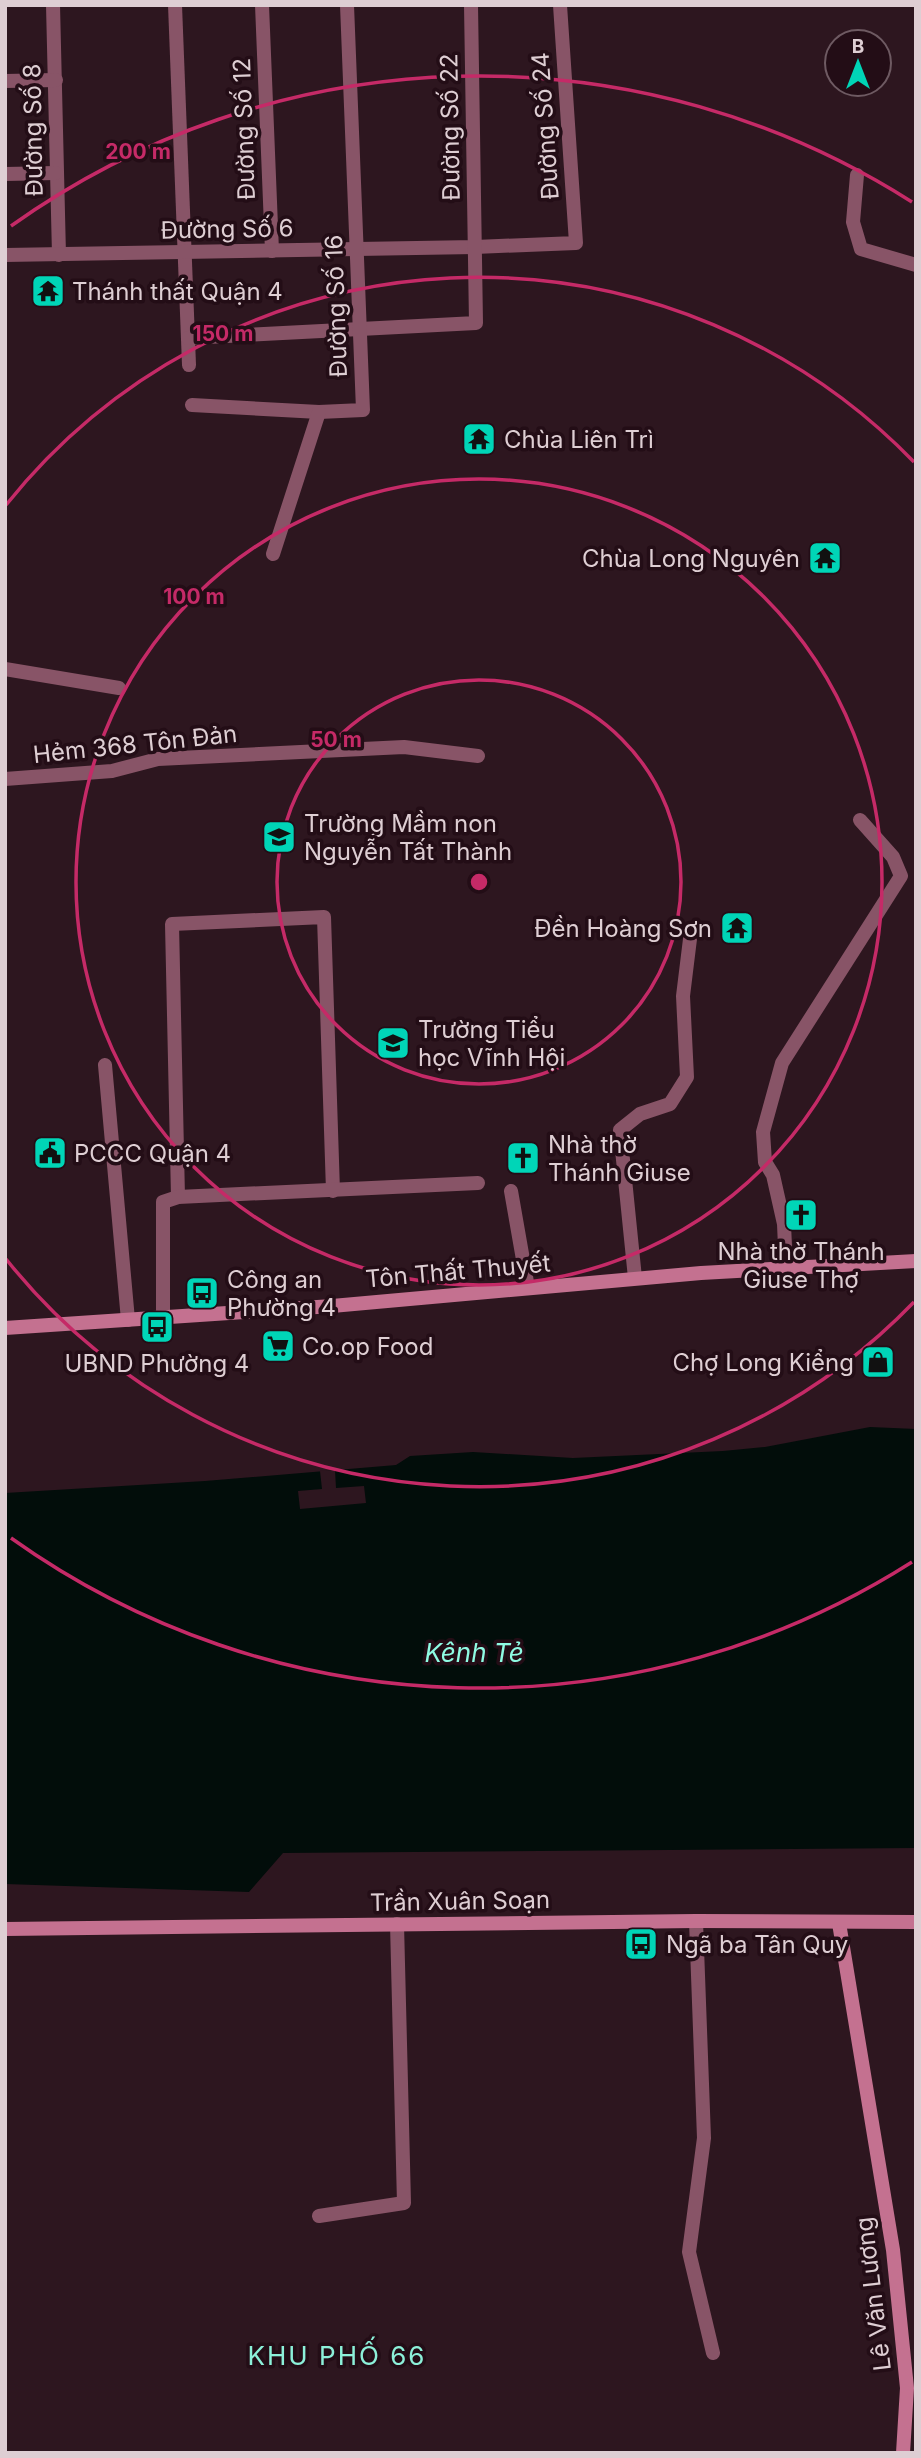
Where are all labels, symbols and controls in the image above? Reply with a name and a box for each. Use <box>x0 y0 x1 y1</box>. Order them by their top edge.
north arrow <box>823 28 893 98</box>
text: B <box>852 35 864 58</box>
street label: Đường Số 24 <box>525 51 565 201</box>
street label: Đường Số 22 <box>434 53 466 201</box>
street label: Đường Số 12 <box>227 57 261 201</box>
street label: Đường Số 8 <box>17 63 49 197</box>
text: 200 m <box>105 139 171 164</box>
street label: Đường Số 6 <box>160 213 294 245</box>
street label: Đường Số 16 <box>319 234 353 378</box>
temple icon: Thánh thất Quận 4 <box>29 272 67 310</box>
place label: Thánh thất Quận 4 <box>72 277 283 306</box>
text: 150 m <box>193 321 253 346</box>
temple icon: Chùa Liên Trì <box>460 420 498 458</box>
place label: Chùa Liên Trì <box>504 425 654 454</box>
temple icon: Chùa Long Nguyên <box>806 539 844 577</box>
place label: Chùa Long Nguyên <box>582 544 800 573</box>
text: 100 m <box>163 584 225 609</box>
street label: Hẻm 368 Tôn Đản <box>32 719 238 769</box>
text: 50 m <box>310 727 362 752</box>
place label: Trường Mầm non Nguyễn Tất Thành <box>304 809 512 866</box>
school or university icon: Trường Mầm non Nguyễn Tất Thành <box>260 818 298 856</box>
centre of rings <box>467 870 491 894</box>
temple icon: Đền Hoàng Sơn <box>718 909 756 947</box>
place label: Đền Hoàng Sơn <box>534 914 712 943</box>
place label: Trường Tiểu học Vĩnh Hội <box>418 1015 565 1072</box>
school or university icon: Trường Tiểu học Vĩnh Hội <box>374 1024 412 1062</box>
place label: Nhà thờ Thánh Giuse <box>548 1130 691 1187</box>
public building icon: PCCC Quận 4 <box>31 1134 69 1172</box>
place label: PCCC Quận 4 <box>74 1139 231 1168</box>
church icon: Nhà thờ Thánh Giuse <box>504 1139 542 1177</box>
church icon: Nhà thờ Thánh Giuse Thợ <box>782 1196 820 1234</box>
place label: Nhà thờ Thánh Giuse Thợ <box>717 1237 885 1294</box>
street label: Tôn Thất Thuyết <box>364 1248 552 1294</box>
place label: Công an Phường 4 <box>227 1265 336 1322</box>
bus stop icon: Công an Phường 4 <box>183 1274 221 1312</box>
bus stop icon: UBND Phường 4 <box>138 1308 176 1346</box>
supermarket icon: Co.op Food <box>259 1327 297 1365</box>
place label: Co.op Food <box>302 1332 433 1361</box>
shop icon: Chợ Long Kiểng <box>859 1343 897 1381</box>
place label: Chợ Long Kiểng <box>672 1348 854 1377</box>
place label: UBND Phường 4 <box>65 1349 249 1378</box>
water label: Kênh Tẻ <box>424 1637 524 1668</box>
street label: Trần Xuân Soạn <box>370 1885 550 1917</box>
bus stop icon: Ngã ba Tân Quy <box>622 1925 660 1963</box>
place label: Ngã ba Tân Quy <box>666 1930 848 1959</box>
street label: Lê Văn Lương <box>849 2215 897 2373</box>
district label: KHU PHỐ 66 <box>248 2336 426 2371</box>

